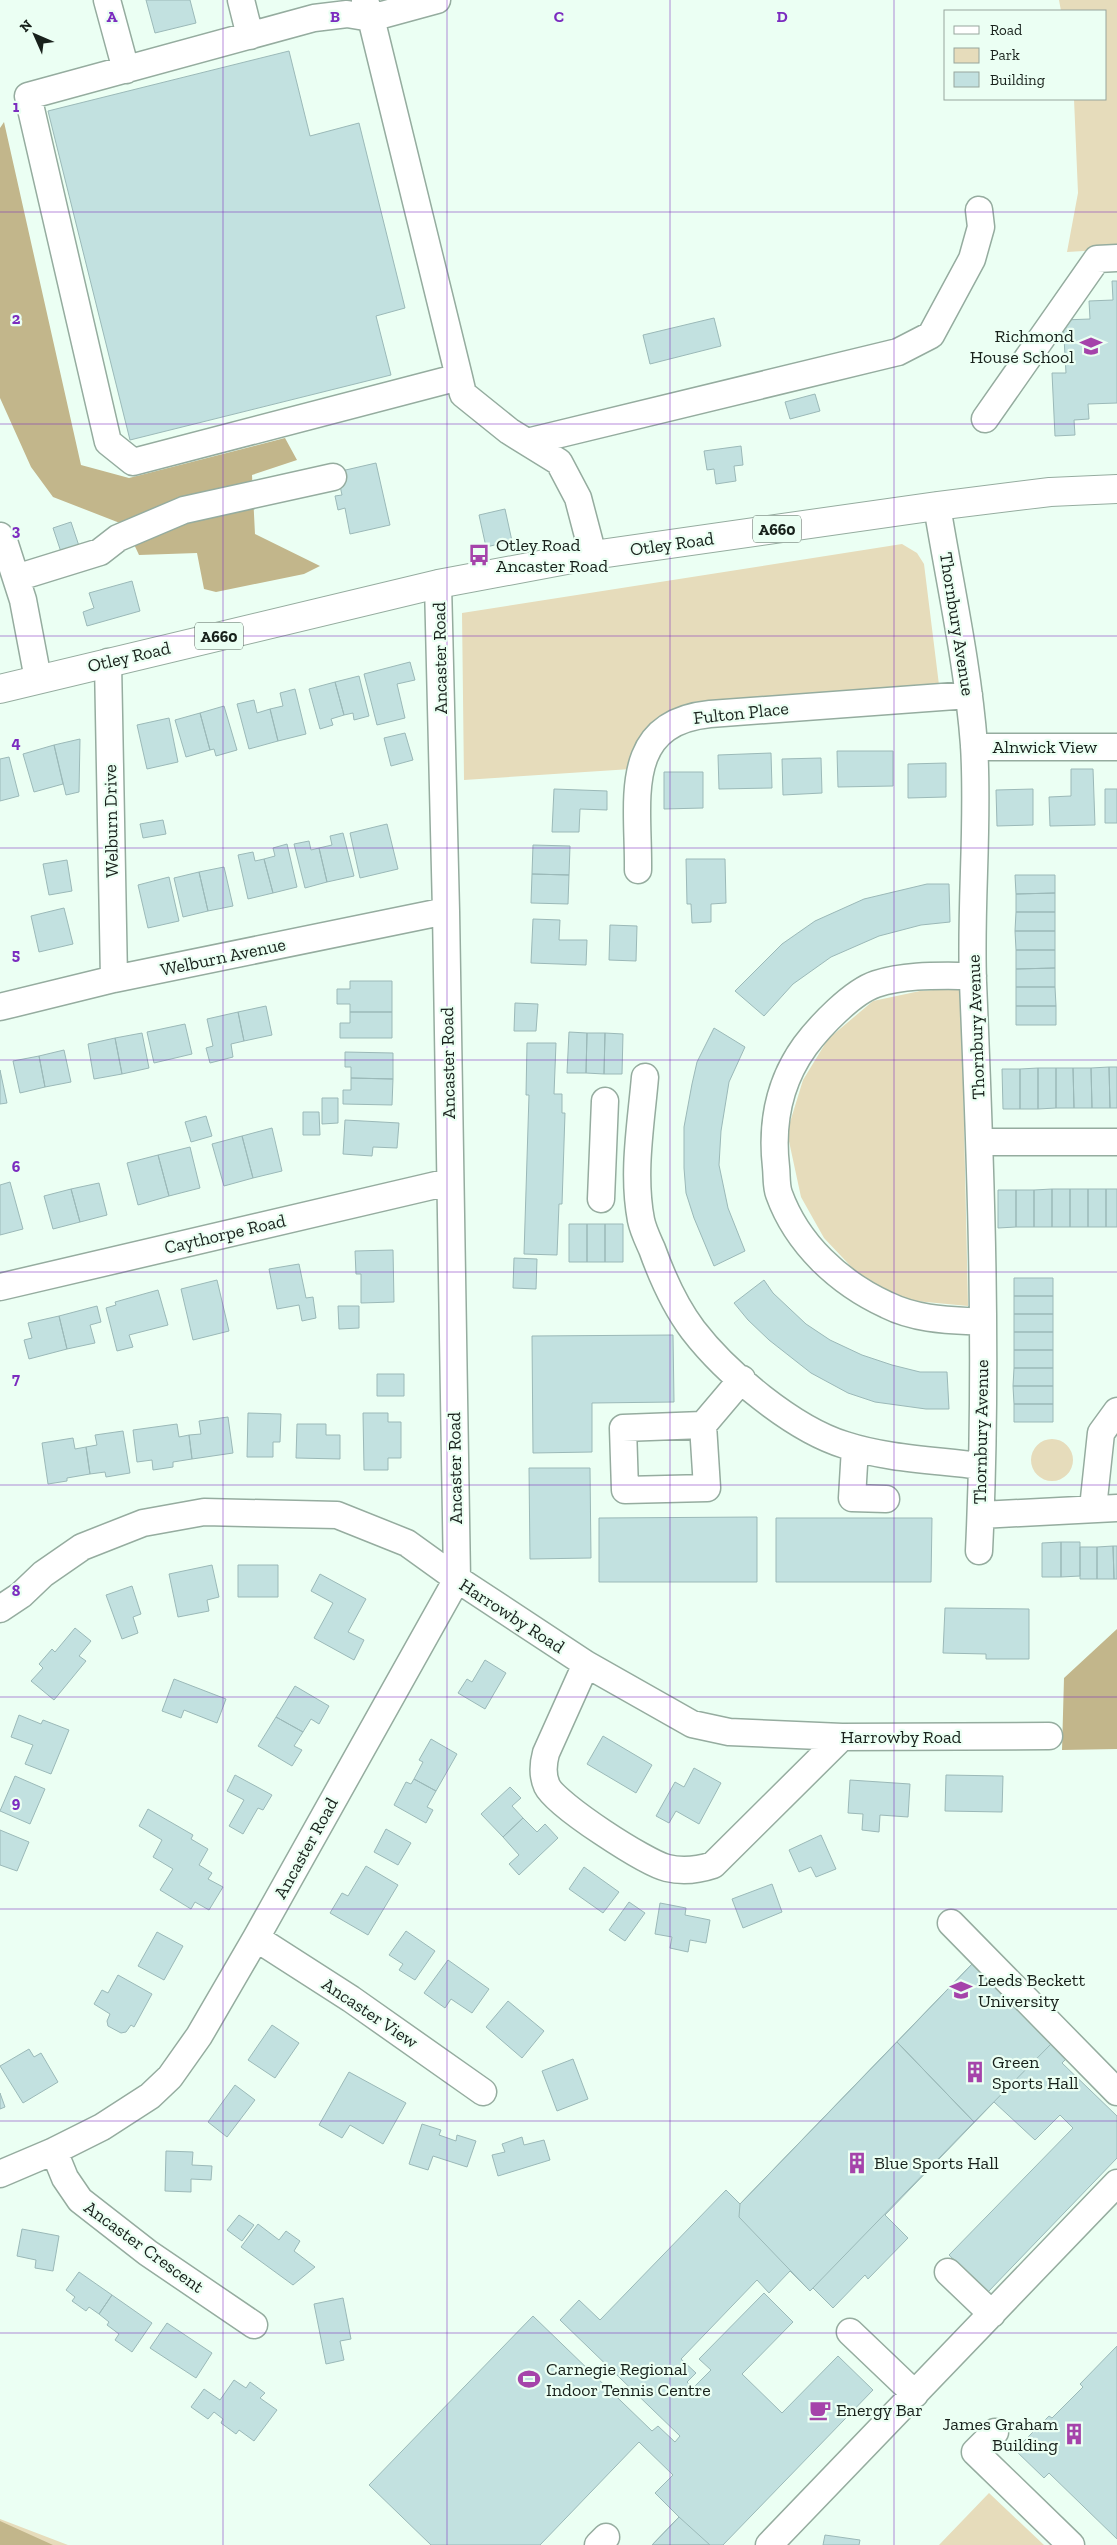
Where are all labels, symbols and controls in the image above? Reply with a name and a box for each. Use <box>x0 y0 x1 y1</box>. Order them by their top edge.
text: A <box>107 7 118 26</box>
text: B <box>330 7 340 26</box>
text: C <box>554 7 564 26</box>
text: D <box>776 7 788 26</box>
north arrow <box>10 10 60 60</box>
legend <box>944 10 1107 100</box>
text: N <box>16 16 36 36</box>
text: Road <box>990 21 1023 39</box>
text: Park <box>990 46 1020 64</box>
text: Building <box>990 71 1045 89</box>
text: 1 <box>13 97 20 116</box>
text: 2 <box>12 309 21 328</box>
place label: Richmond House School <box>970 325 1074 368</box>
school or university icon: Richmond House School <box>1078 333 1104 359</box>
road number: A660 <box>753 516 801 542</box>
text: 3 <box>12 521 21 540</box>
street label: Otley Road <box>629 527 715 561</box>
place label: Otley Road Ancaster Road <box>496 534 608 577</box>
bus stop icon: Otley Road Ancaster Road <box>466 542 492 568</box>
street label: Thornbury Avenue <box>935 551 979 697</box>
street label: Ancaster Road <box>428 602 452 714</box>
road number: A660 <box>195 622 243 650</box>
street label: Otley Road <box>85 637 173 677</box>
street label: Fulton Place <box>692 697 790 729</box>
text: 4 <box>11 733 21 752</box>
street label: Alnwick View <box>993 736 1098 758</box>
street label: Welburn Drive <box>99 764 123 878</box>
street label: Welburn Avenue <box>158 933 288 981</box>
text: 5 <box>12 945 20 964</box>
street label: Thornbury Avenue <box>962 954 990 1100</box>
street label: Ancaster Road <box>436 1007 460 1119</box>
text: 6 <box>12 1157 21 1176</box>
street label: Caythorpe Road <box>162 1209 288 1259</box>
street label: Thornbury Avenue <box>969 1359 993 1505</box>
text: 7 <box>12 1369 20 1388</box>
street label: Ancaster Road <box>443 1412 467 1524</box>
street label: Harrowby Road <box>455 1574 569 1658</box>
text: 8 <box>12 1581 21 1600</box>
street label: Harrowby Road <box>841 1726 962 1748</box>
text: 9 <box>12 1793 21 1812</box>
street label: Ancaster Road <box>269 1794 343 1902</box>
place label: Leeds Beckett University <box>978 1969 1085 2012</box>
street label: Ancaster View <box>318 1973 422 2053</box>
school or university icon: Leeds Beckett University <box>948 1977 974 2003</box>
place label: Green Sports Hall <box>992 2051 1079 2094</box>
building icon: Green Sports Hall <box>962 2059 988 2085</box>
building icon: Blue Sports Hall <box>844 2150 870 2176</box>
place label: Blue Sports Hall <box>874 2152 999 2174</box>
street label: Ancaster Crescent <box>80 2196 208 2298</box>
place label: Carnegie Regional Indoor Tennis Centre <box>546 2358 711 2401</box>
sports icon: Carnegie Regional Indoor Tennis Centre <box>516 2366 542 2392</box>
cafe icon: Energy Bar <box>807 2397 833 2423</box>
place label: Energy Bar <box>836 2399 923 2421</box>
place label: James Graham Building <box>943 2413 1058 2456</box>
building icon: James Graham Building <box>1061 2421 1087 2447</box>

